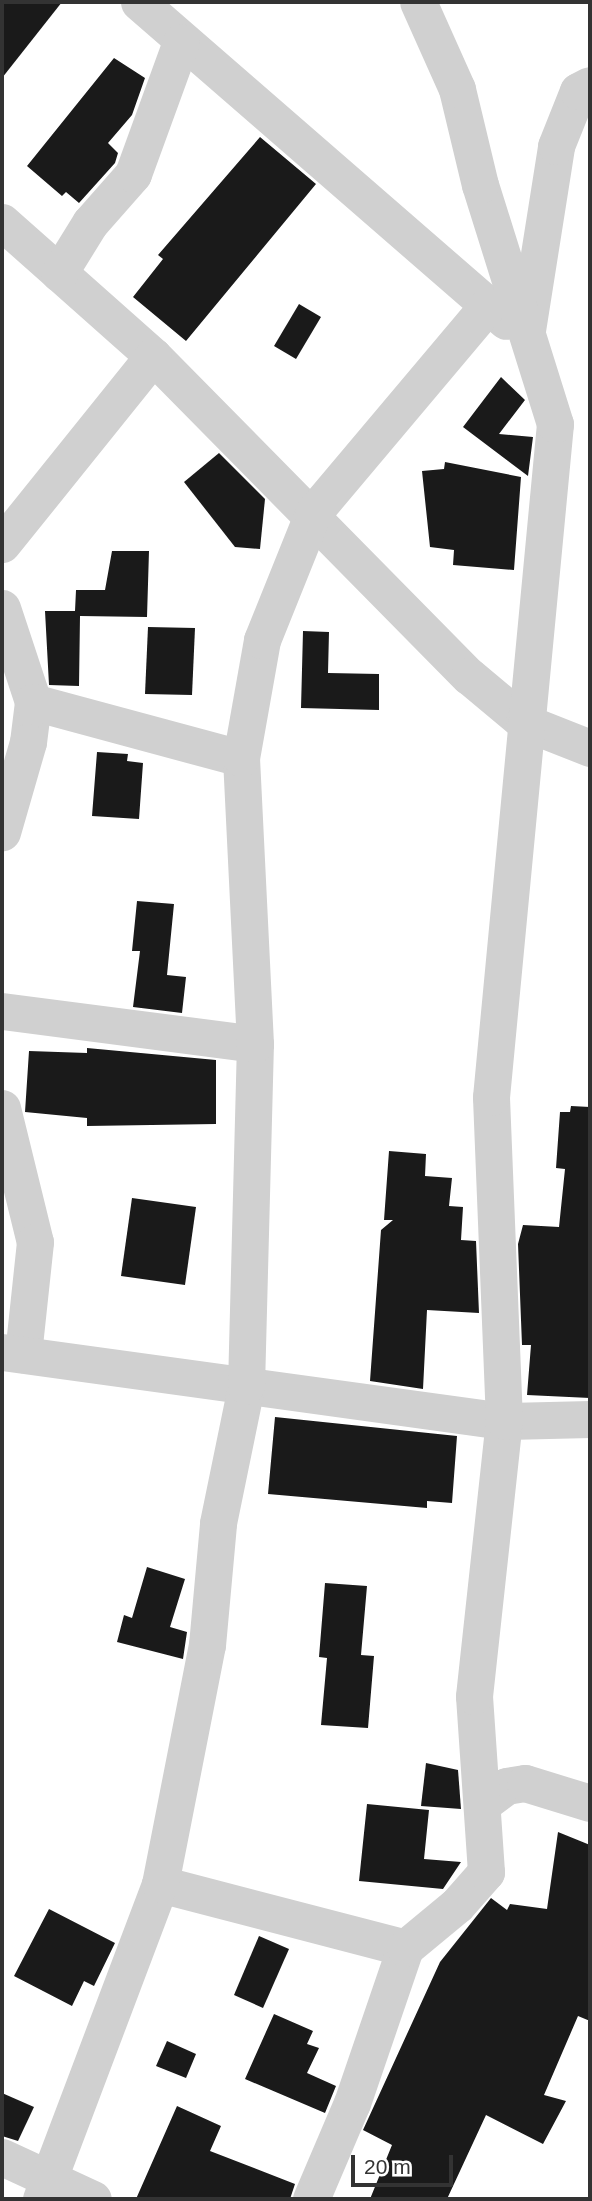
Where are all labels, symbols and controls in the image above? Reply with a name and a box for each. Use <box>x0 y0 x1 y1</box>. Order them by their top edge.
scale bar <box>354 2142 456 2186</box>
text: 20 m <box>364 2155 411 2178</box>

